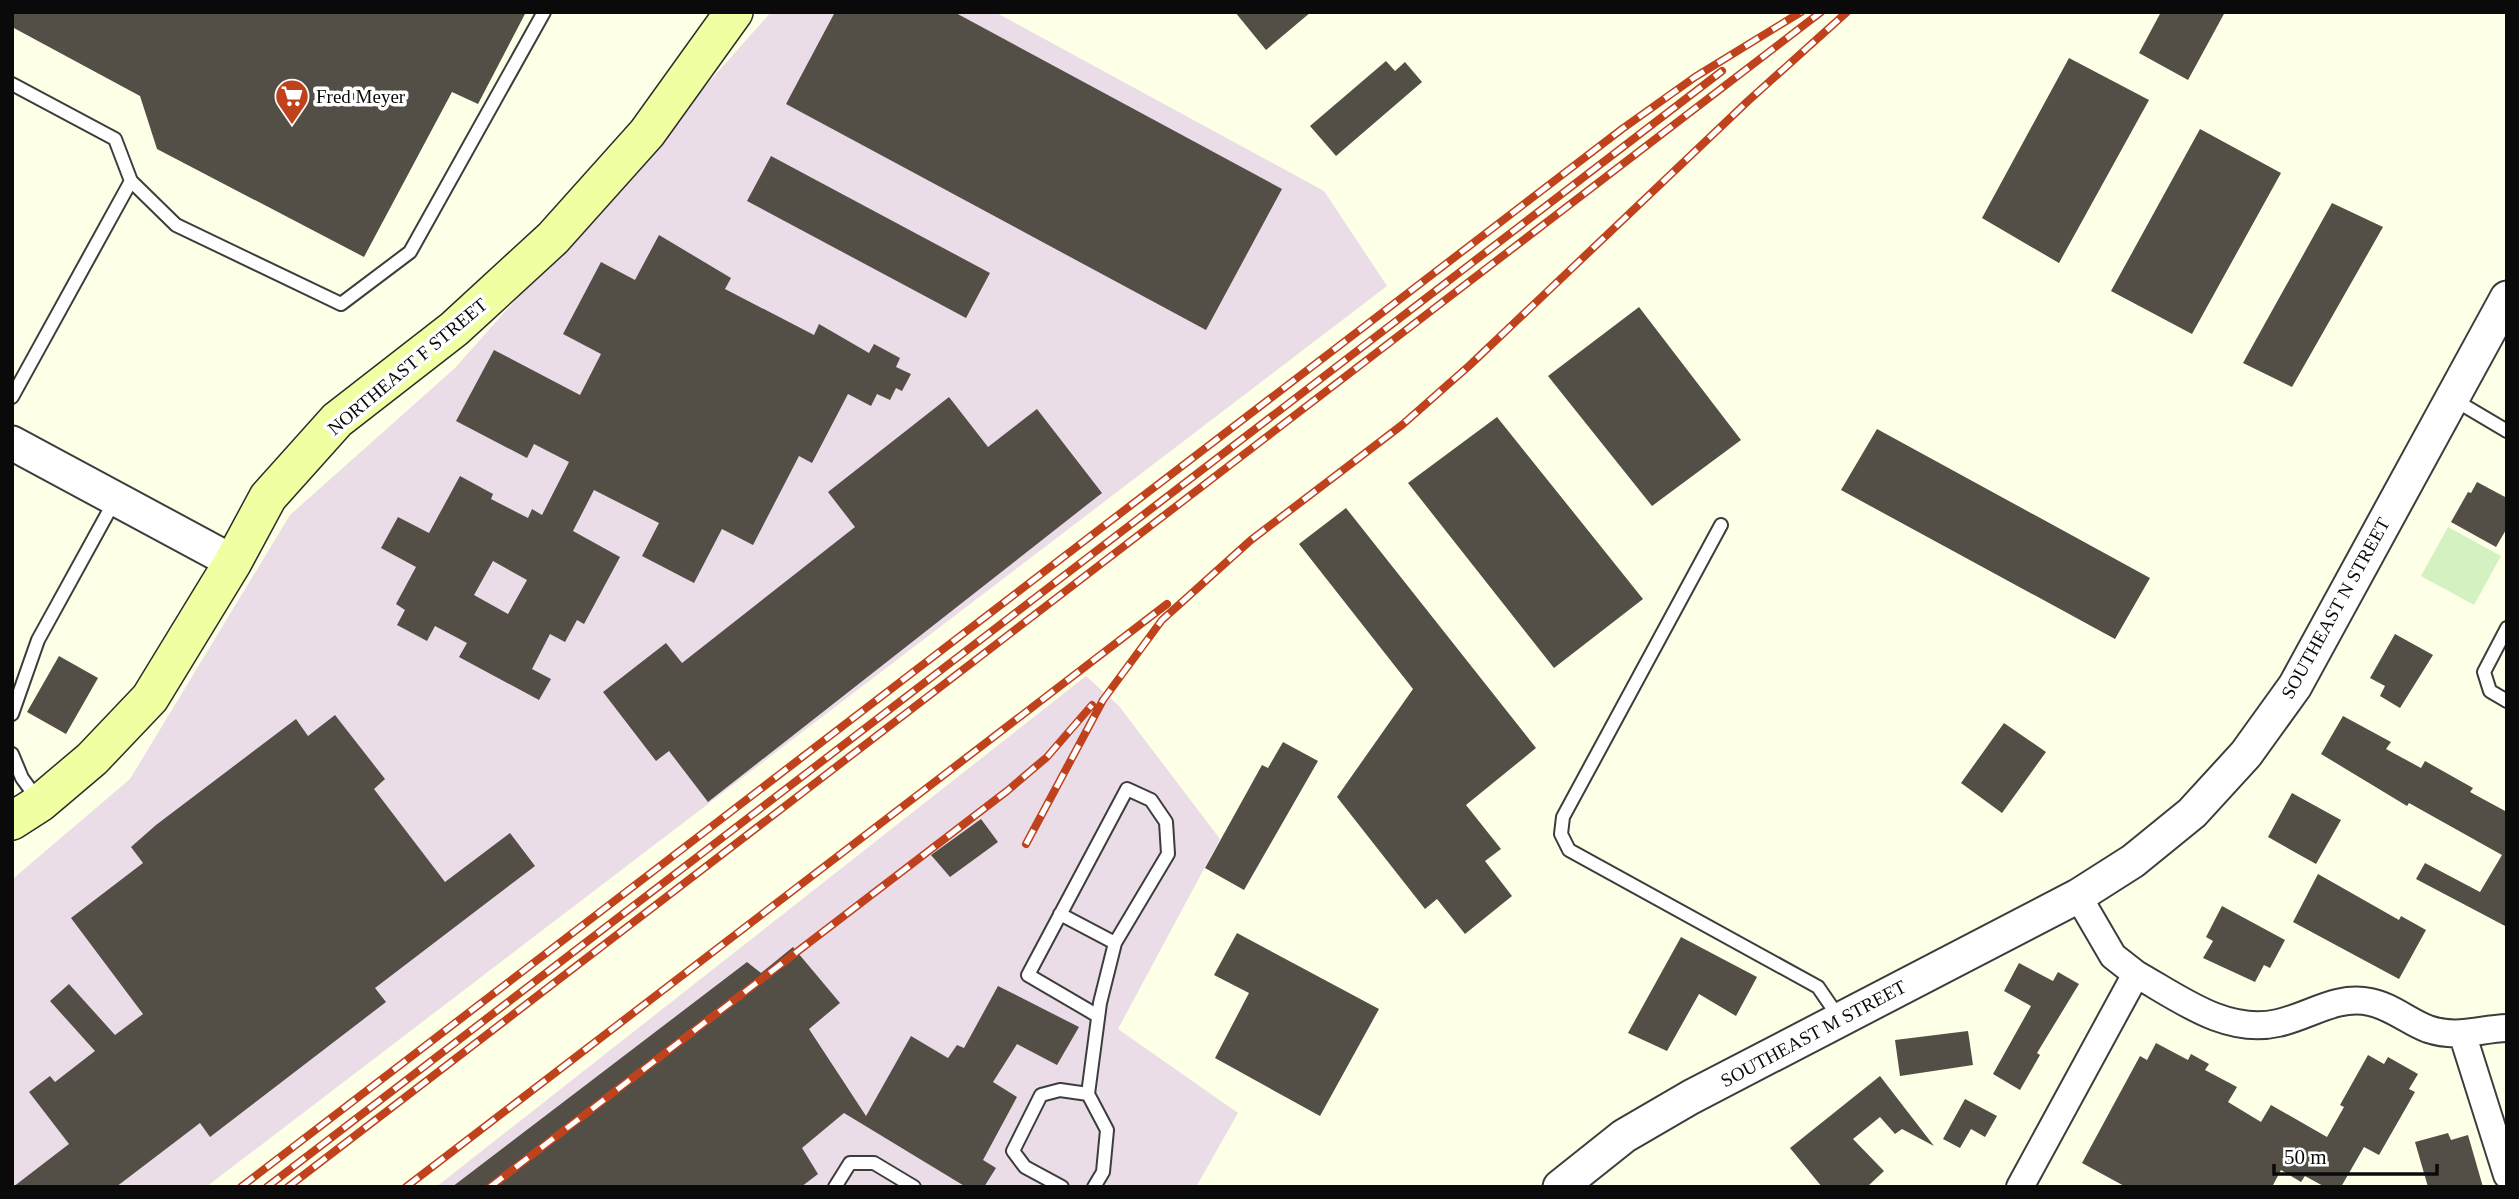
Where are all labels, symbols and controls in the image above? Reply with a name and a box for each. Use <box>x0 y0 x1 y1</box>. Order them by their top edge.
supermarket icon: Fred Meyer <box>273 77 311 126</box>
place label: Fred Meyer <box>316 86 406 107</box>
street label: NORTHEAST F STREET <box>324 293 491 439</box>
street label: SOUTHEAST N STREET <box>2277 514 2394 702</box>
street label: SOUTHEAST M STREET <box>1717 976 1910 1091</box>
scale bar <box>2274 1132 2437 1176</box>
text: 50 m <box>2284 1145 2327 1169</box>

